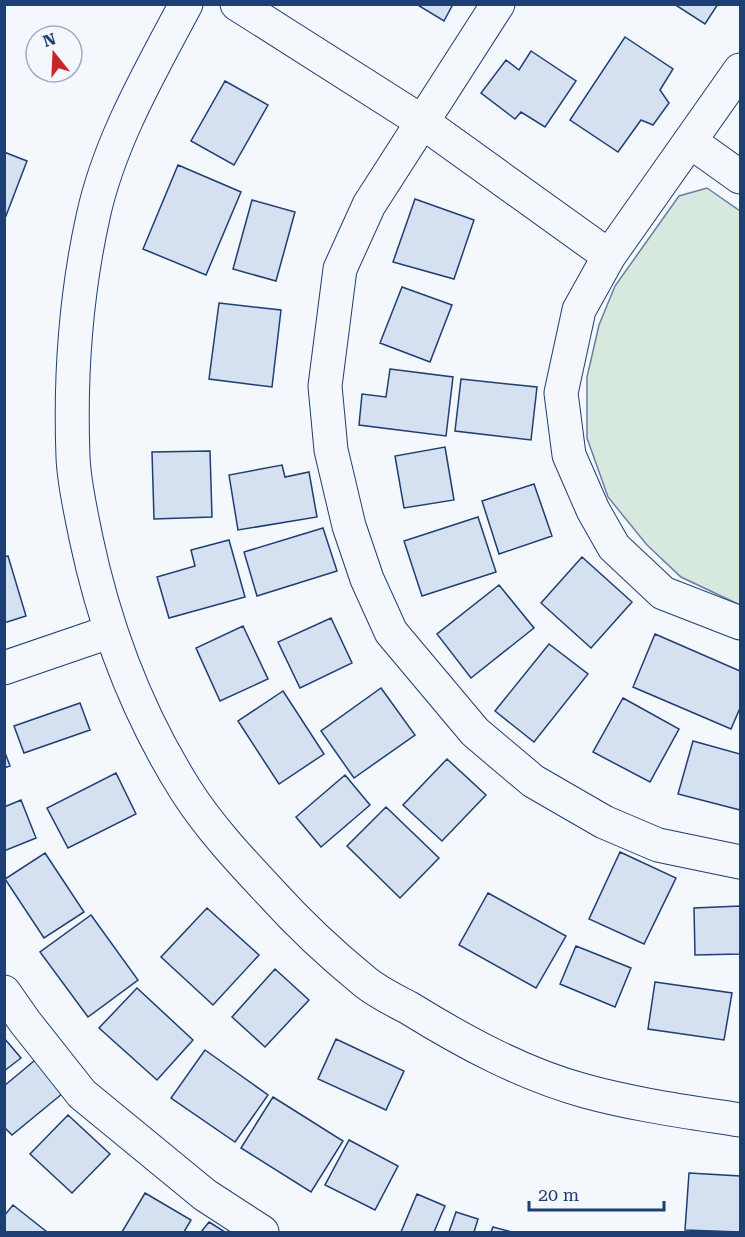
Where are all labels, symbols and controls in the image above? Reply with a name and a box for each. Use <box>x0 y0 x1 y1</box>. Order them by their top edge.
north arrow <box>24 24 84 84</box>
text: N <box>41 29 58 51</box>
scale bar <box>529 1174 664 1212</box>
text: 20 m <box>538 1184 579 1205</box>

